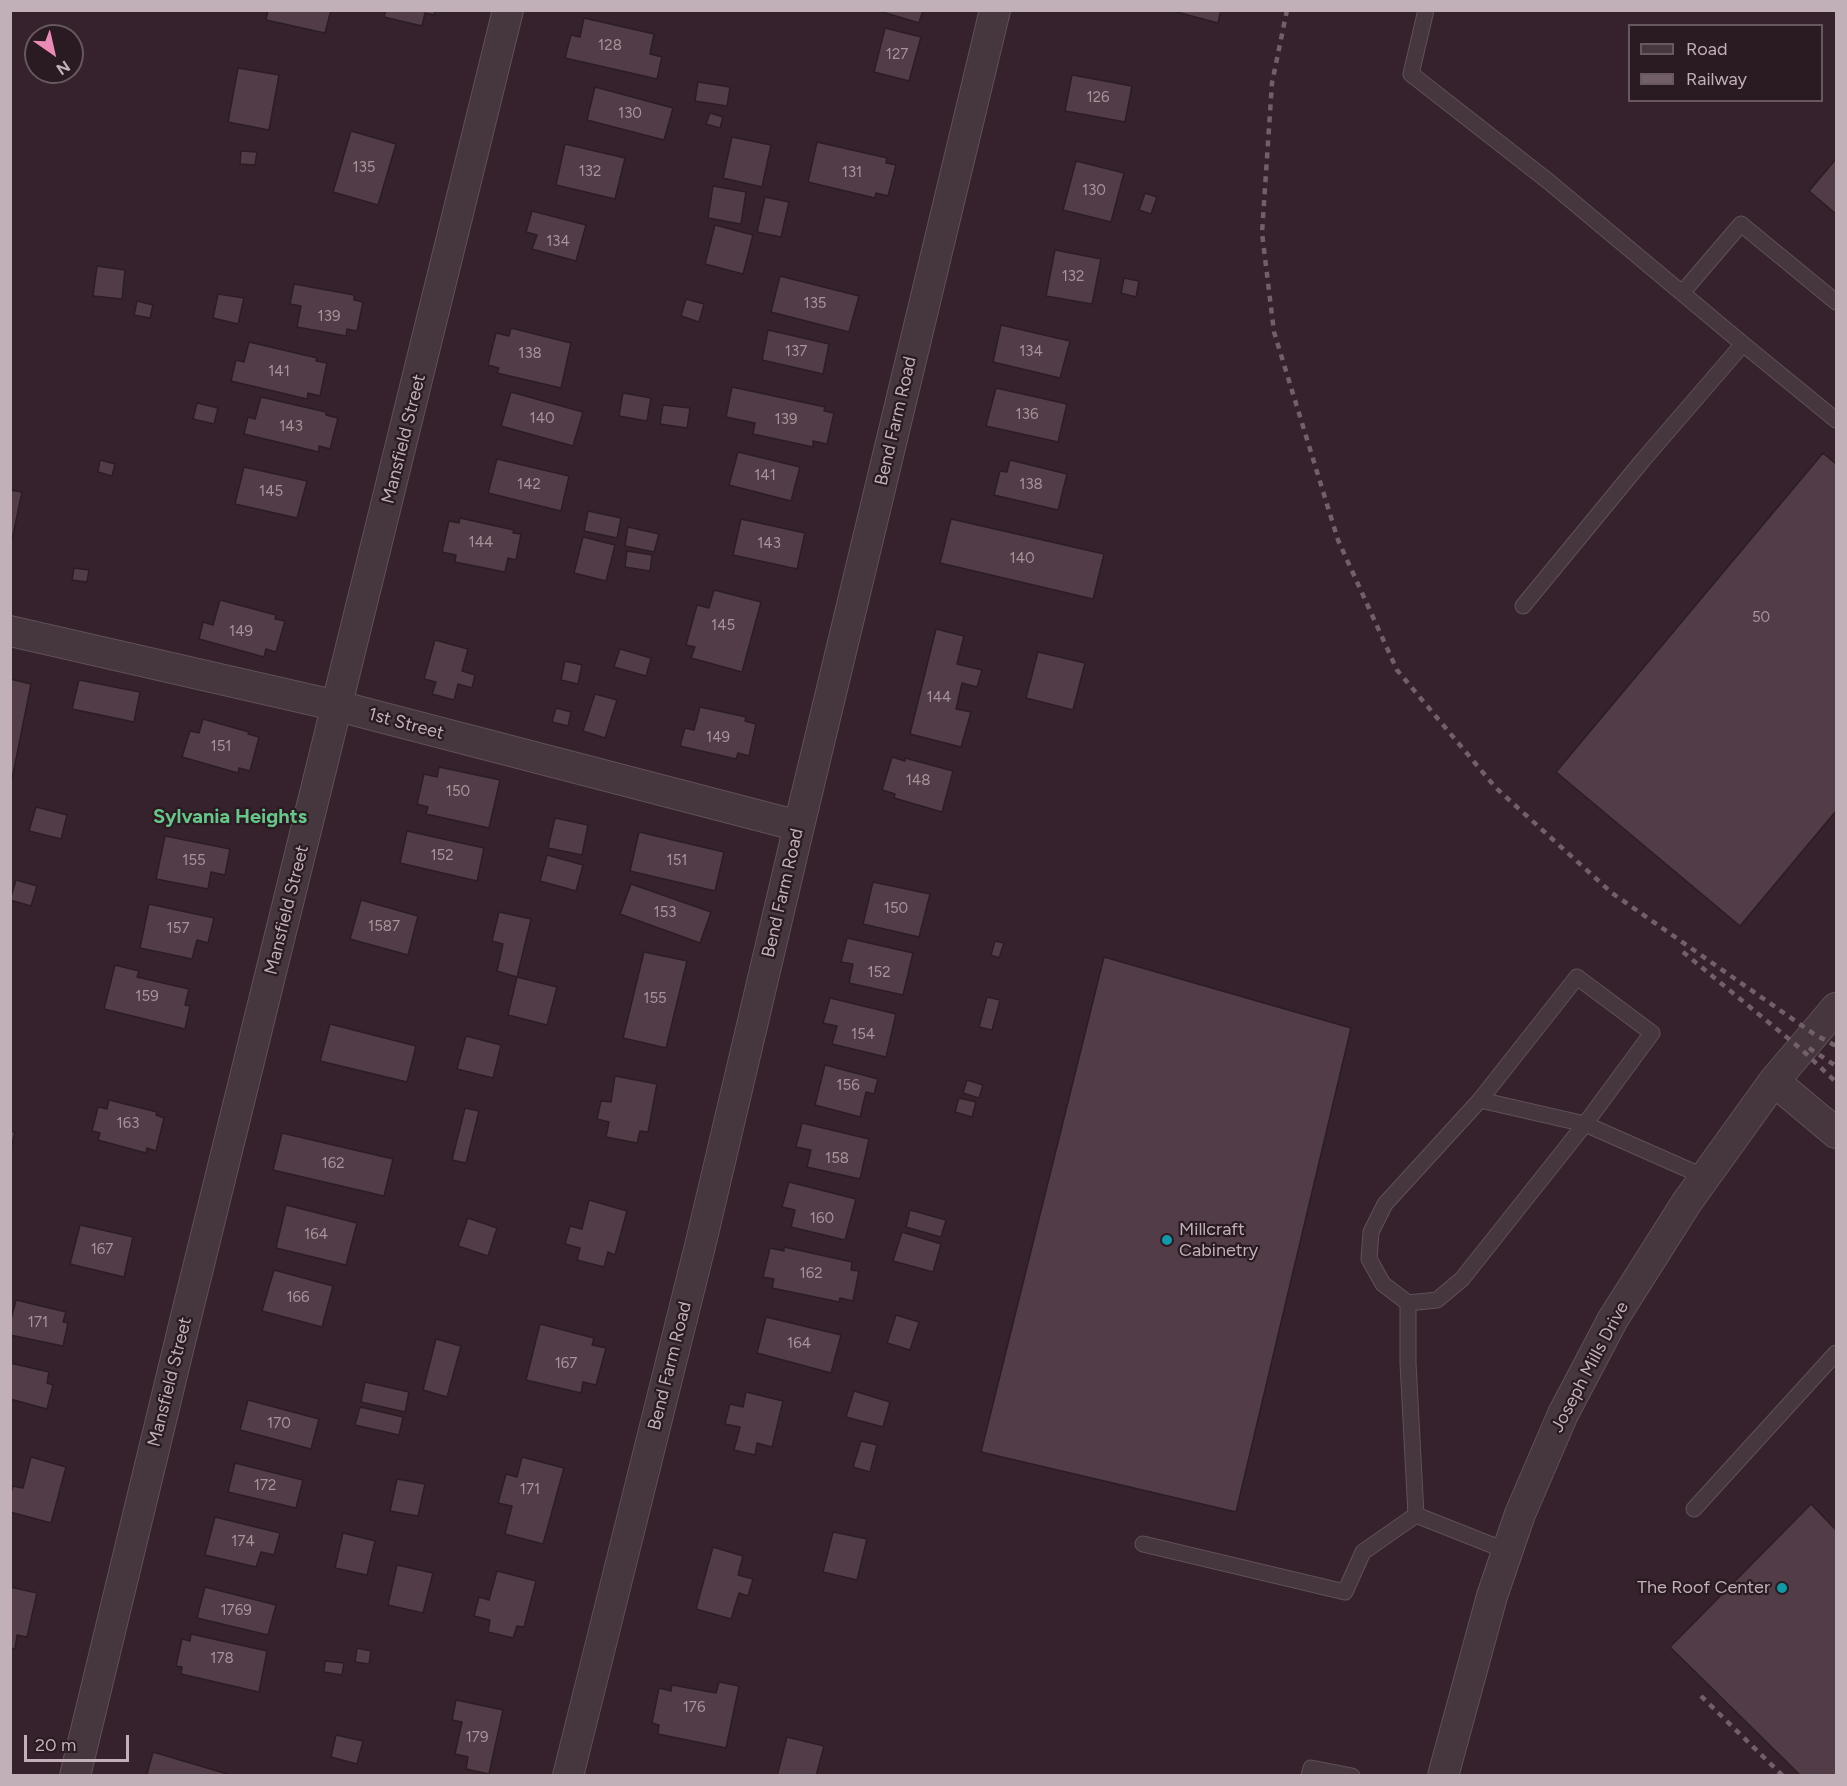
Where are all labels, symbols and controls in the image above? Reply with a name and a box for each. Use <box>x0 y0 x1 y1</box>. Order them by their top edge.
north arrow <box>24 24 84 84</box>
legend <box>1628 24 1823 102</box>
house number: 128 <box>598 37 622 55</box>
text: Road <box>1686 38 1727 60</box>
house number: 127 <box>886 46 908 64</box>
text: N <box>53 56 74 79</box>
text: Railway <box>1686 68 1747 90</box>
house number: 126 <box>1086 89 1110 107</box>
house number: 130 <box>618 105 642 123</box>
house number: 135 <box>353 159 375 177</box>
house number: 132 <box>579 163 601 181</box>
house number: 131 <box>842 164 862 182</box>
house number: 130 <box>1082 182 1106 200</box>
house number: 134 <box>546 233 570 251</box>
house number: 132 <box>1062 268 1084 286</box>
house number: 135 <box>804 295 826 313</box>
house number: 139 <box>318 308 340 326</box>
house number: 137 <box>785 343 807 361</box>
house number: 134 <box>1019 343 1043 361</box>
house number: 138 <box>518 345 542 363</box>
street label: Bend Farm Road <box>871 354 921 488</box>
house number: 141 <box>268 363 290 381</box>
street label: Mansfield Street <box>377 372 431 506</box>
house number: 136 <box>1016 406 1038 424</box>
house number: 140 <box>529 410 555 428</box>
house number: 139 <box>775 411 797 429</box>
house number: 143 <box>279 418 303 436</box>
house number: 141 <box>754 467 776 485</box>
house number: 142 <box>517 476 541 494</box>
house number: 138 <box>1019 476 1043 494</box>
house number: 145 <box>259 483 283 501</box>
house number: 144 <box>469 534 493 552</box>
house number: 143 <box>757 535 781 553</box>
house number: 140 <box>1009 550 1035 568</box>
house number: 50 <box>1752 609 1770 627</box>
house number: 145 <box>711 617 735 635</box>
house number: 149 <box>229 623 253 641</box>
house number: 144 <box>927 689 951 707</box>
street label: 1st Street <box>366 704 446 744</box>
house number: 149 <box>706 729 730 747</box>
house number: 151 <box>210 738 232 756</box>
house number: 148 <box>906 772 930 790</box>
house number: 150 <box>446 783 470 801</box>
district label: Sylvania Heights <box>153 805 307 829</box>
street label: Bend Farm Road <box>758 826 808 960</box>
street label: Mansfield Street <box>260 843 314 977</box>
house number: 152 <box>430 847 454 865</box>
house number: 155 <box>182 852 206 870</box>
house number: 151 <box>666 852 688 870</box>
house number: 150 <box>884 900 908 918</box>
house number: 153 <box>654 904 676 922</box>
house number: 1587 <box>368 918 400 936</box>
house number: 157 <box>167 920 189 938</box>
house number: 152 <box>867 964 891 982</box>
house number: 159 <box>135 988 159 1006</box>
house number: 155 <box>643 990 667 1008</box>
house number: 154 <box>851 1026 875 1044</box>
house number: 156 <box>836 1077 860 1095</box>
house number: 163 <box>117 1115 139 1133</box>
house number: 158 <box>825 1150 849 1168</box>
house number: 162 <box>321 1155 345 1173</box>
house number: 160 <box>810 1210 834 1228</box>
place label: Millcraft Cabinetry <box>1179 1219 1258 1262</box>
house number: 164 <box>304 1226 328 1244</box>
marker: Millcraft Cabinetry <box>1160 1233 1174 1247</box>
house number: 167 <box>91 1241 113 1259</box>
house number: 162 <box>799 1265 823 1283</box>
house number: 166 <box>286 1289 310 1307</box>
street label: Joseph Mills Drive <box>1546 1298 1634 1436</box>
street label: Bend Farm Road <box>644 1299 696 1433</box>
house number: 171 <box>28 1314 48 1332</box>
street label: Mansfield Street <box>143 1315 197 1449</box>
house number: 164 <box>787 1335 811 1353</box>
house number: 167 <box>555 1355 577 1373</box>
house number: 170 <box>267 1415 291 1433</box>
house number: 172 <box>254 1477 276 1495</box>
house number: 171 <box>520 1481 540 1499</box>
house number: 174 <box>231 1533 255 1551</box>
place label: The Roof Center <box>1637 1577 1770 1599</box>
marker: The Roof Center <box>1775 1581 1789 1595</box>
house number: 1769 <box>220 1602 252 1620</box>
house number: 178 <box>210 1650 234 1668</box>
house number: 176 <box>683 1699 705 1717</box>
scale bar <box>27 1723 132 1761</box>
house number: 179 <box>466 1729 488 1747</box>
text: 20 m <box>35 1734 76 1756</box>

